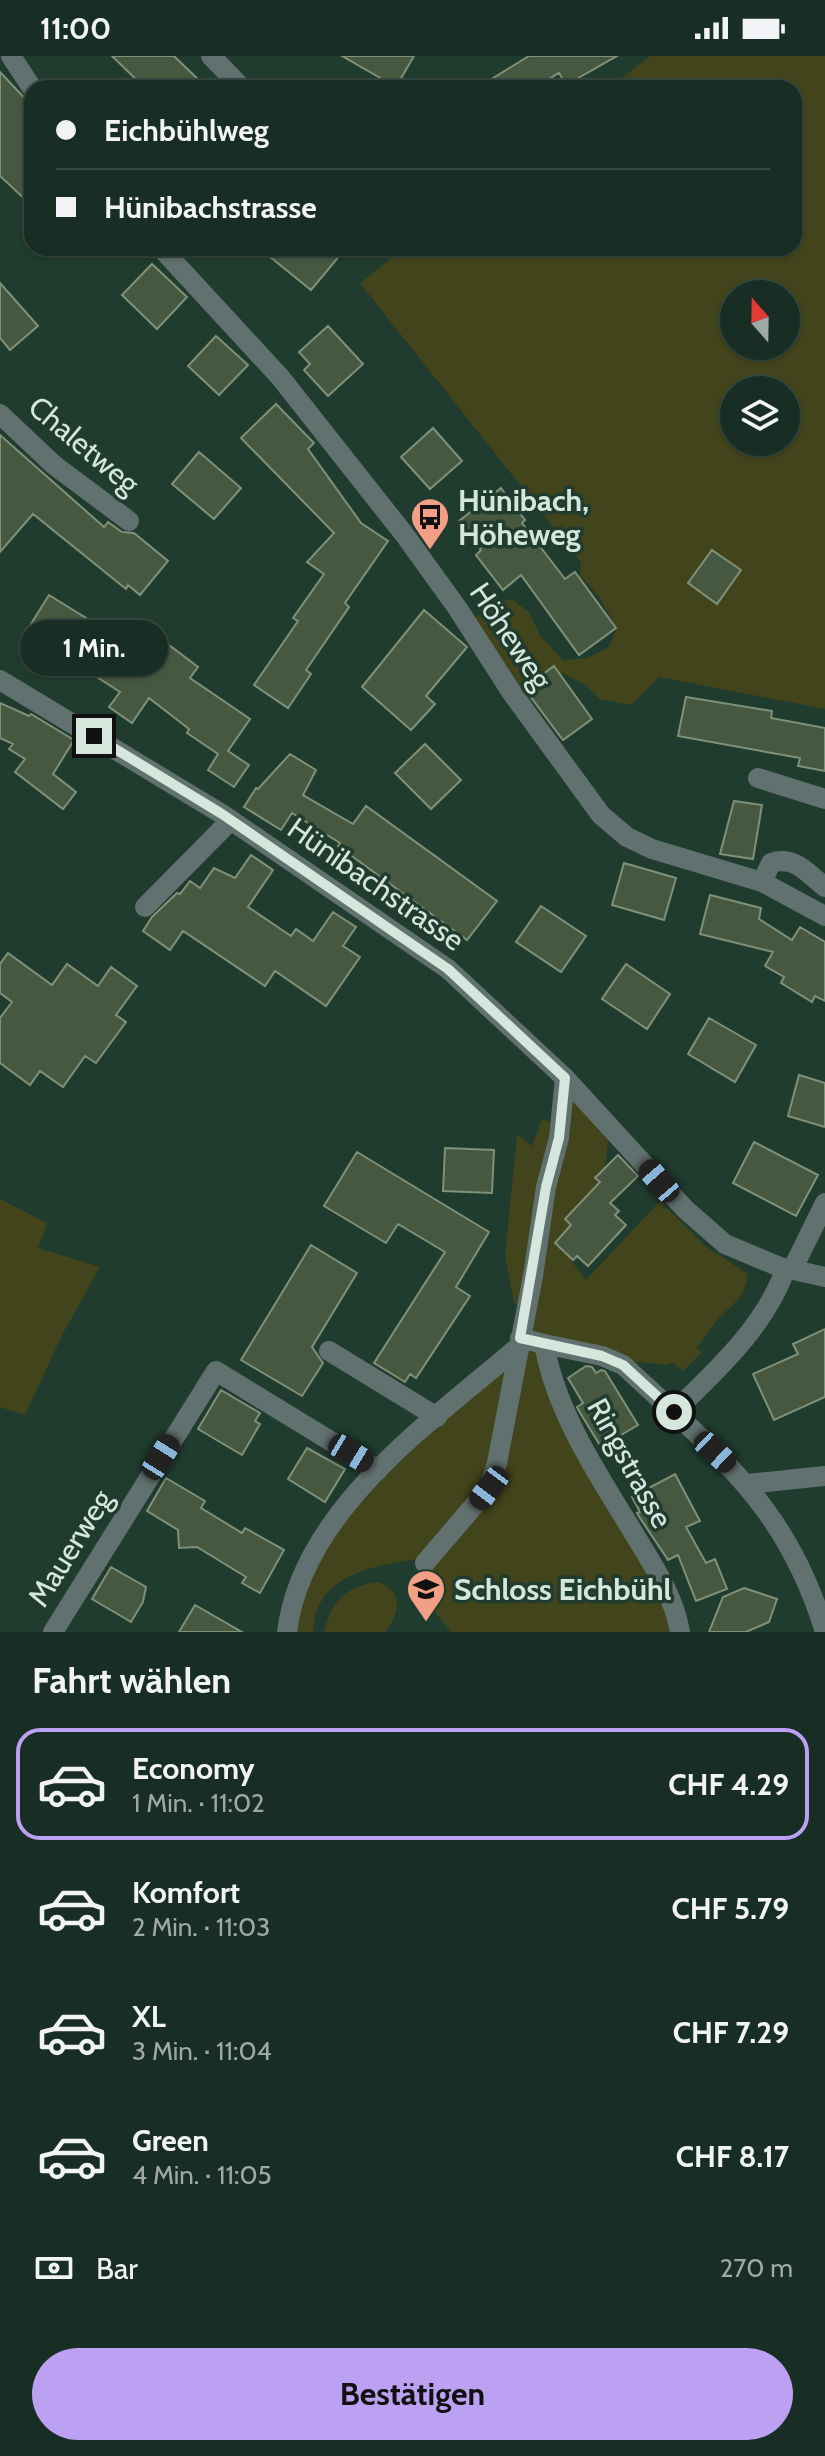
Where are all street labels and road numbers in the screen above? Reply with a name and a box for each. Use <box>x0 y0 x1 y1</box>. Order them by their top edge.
street label: Chaletweg <box>21 388 148 503</box>
street label: Höheweg <box>462 576 561 697</box>
street label: Hünibachstrasse <box>281 809 471 959</box>
street label: Ringstrasse <box>579 1392 681 1534</box>
street label: Mauerweg <box>20 1482 121 1613</box>

